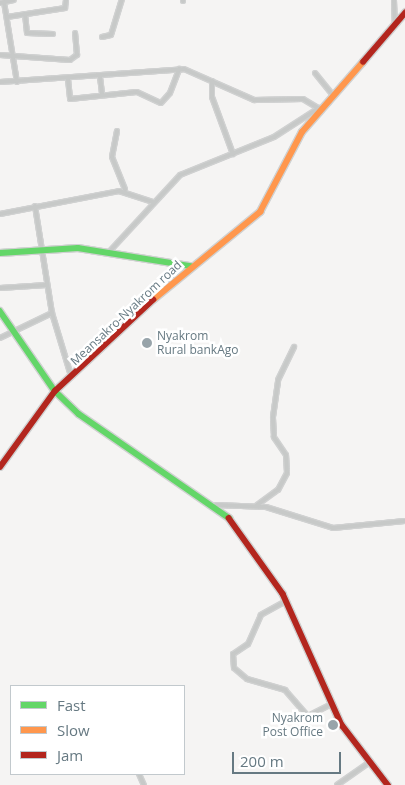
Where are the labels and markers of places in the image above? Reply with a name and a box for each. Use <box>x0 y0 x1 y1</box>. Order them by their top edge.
place label: Nyakrom Rural bankAgo <box>157 329 238 357</box>
marker: Nyakrom Rural bankAgo <box>141 337 153 349</box>
place label: Nyakrom Post Office <box>263 711 323 739</box>
marker: Nyakrom Post Office <box>327 719 339 731</box>

